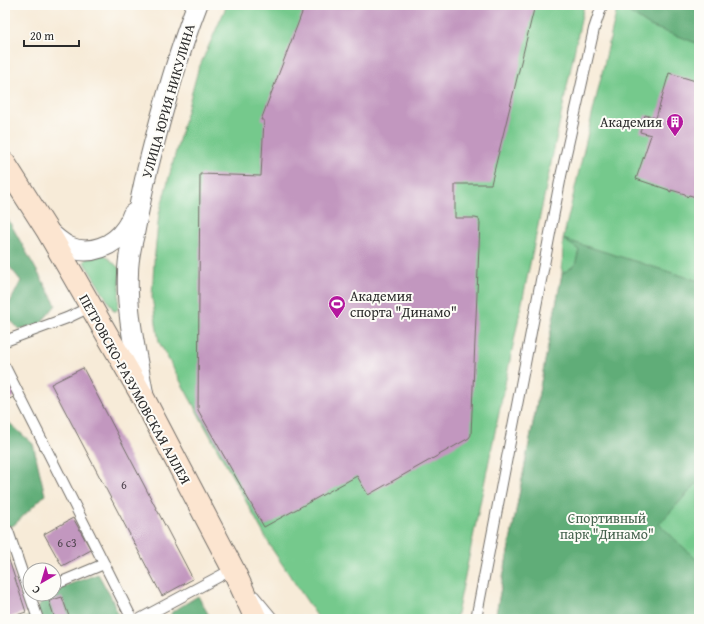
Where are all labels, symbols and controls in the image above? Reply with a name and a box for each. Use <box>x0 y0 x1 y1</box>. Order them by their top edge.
street label: УЛИЦА ЮРИЯ НИКУЛИНА <box>136 21 200 180</box>
scale bar <box>24 22 79 48</box>
text: 20 m <box>30 27 54 44</box>
place label: Академия <box>600 112 662 132</box>
building icon: Академия <box>665 112 685 137</box>
place label: Академия спорта "Динамо" <box>350 286 457 322</box>
street label: ПЕТРОВСКО-РАЗУМОВСКАЯ АЛЛЕЯ <box>74 290 196 488</box>
sports icon: Академия спорта "Динамо" <box>327 294 347 319</box>
house number: 6 <box>121 476 127 493</box>
park label: Спортивный парк "Динамо" <box>560 508 654 544</box>
house number: 6 с3 <box>57 534 77 551</box>
north arrow <box>22 562 62 602</box>
text: С <box>28 582 43 598</box>

